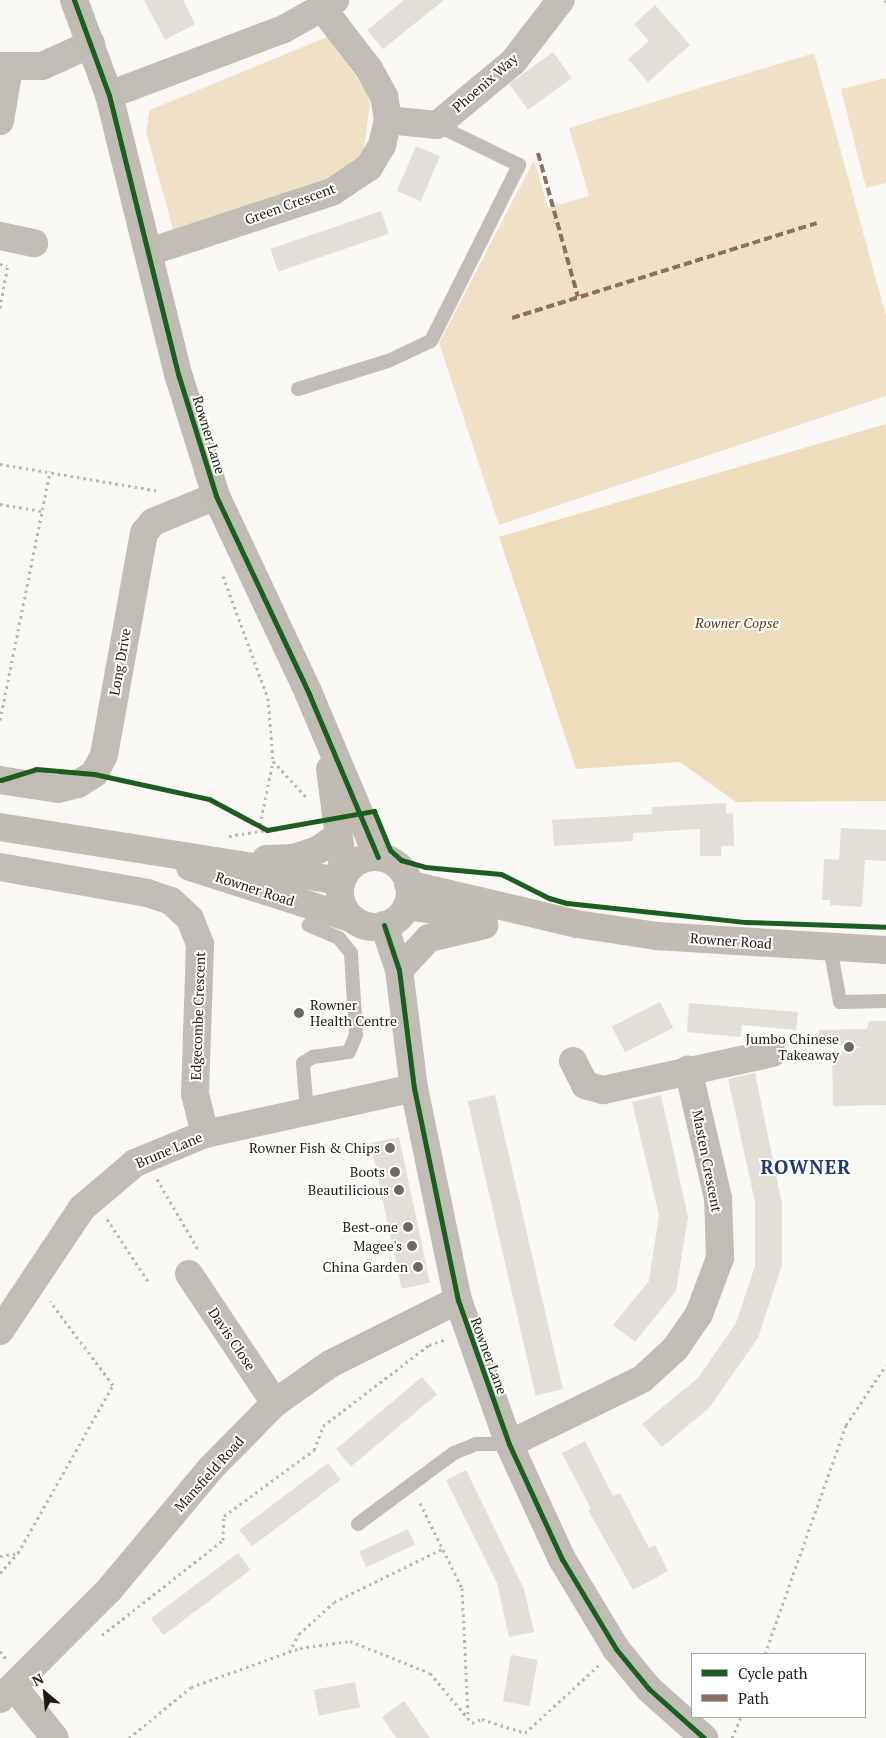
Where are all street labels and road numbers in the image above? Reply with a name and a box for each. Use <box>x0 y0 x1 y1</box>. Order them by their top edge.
street label: Phoenix Way <box>449 50 521 116</box>
street label: Green Crescent <box>242 180 338 228</box>
street label: Rowner Lane <box>189 394 229 476</box>
street label: Long Drive <box>106 627 134 697</box>
street label: Rowner Road <box>214 868 296 910</box>
street label: Rowner Road <box>690 930 772 952</box>
street label: Edgecombe Crescent <box>187 951 209 1081</box>
street label: Masten Crescent <box>689 1109 725 1213</box>
street label: Brune Lane <box>133 1128 205 1172</box>
street label: Davis Close <box>205 1305 259 1373</box>
street label: Rowner Lane <box>467 1315 511 1397</box>
street label: Mansfield Road <box>171 1433 247 1515</box>

